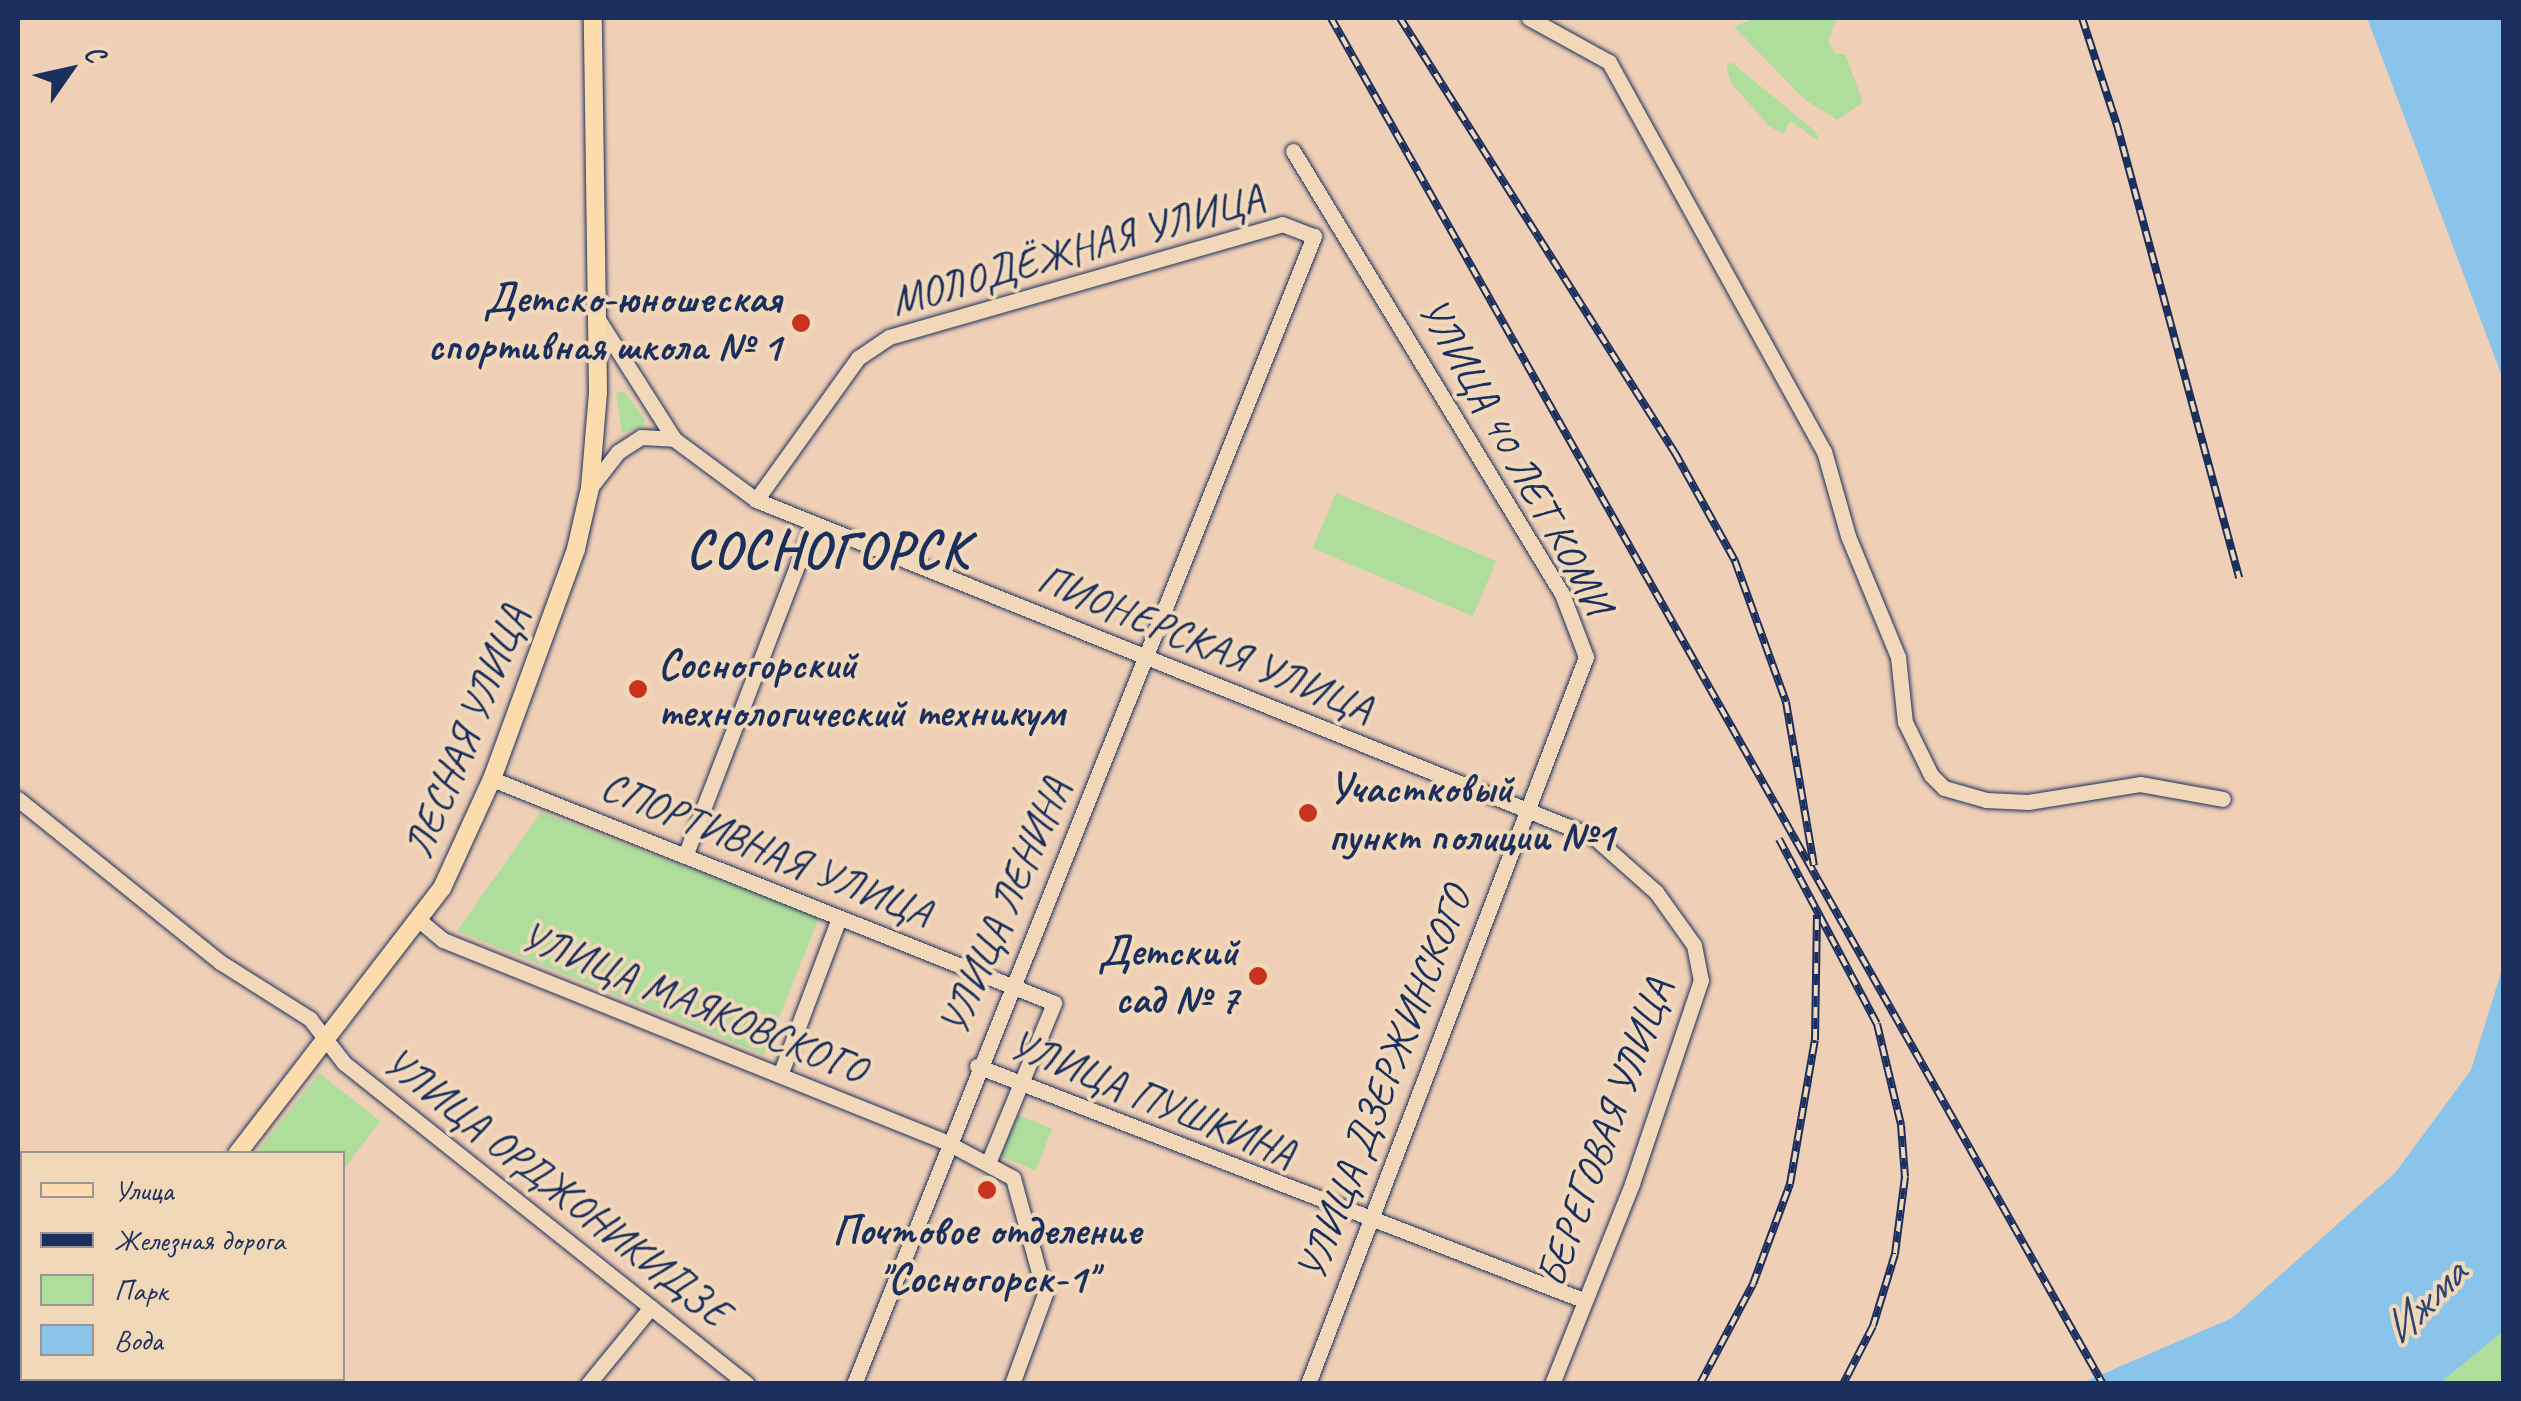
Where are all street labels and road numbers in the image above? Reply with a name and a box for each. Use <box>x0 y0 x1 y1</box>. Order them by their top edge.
street label: МОЛОДЁЖНАЯ УЛИЦА <box>886 173 1268 327</box>
street label: УЛИЦА 40 ЛЕТ КОМИ <box>1407 289 1623 623</box>
street label: ПИОНЕРСКАЯ УЛИЦА <box>1031 554 1379 734</box>
street label: ЛЕСНАЯ УЛИЦА <box>394 599 540 865</box>
street label: СПОРТИВНАЯ УЛИЦА <box>594 761 938 939</box>
street label: УЛИЦА ЛЕНИНА <box>928 771 1082 1043</box>
street label: УЛИЦА ДЗЕРЖИНСКОГО <box>1287 883 1481 1285</box>
street label: УЛИЦА МАЯКОВСКОГО <box>513 911 873 1095</box>
street label: БЕРЕГОВАЯ УЛИЦА <box>1526 973 1684 1293</box>
street label: УЛИЦА ПУШКИНА <box>1002 1019 1302 1179</box>
street label: УЛИЦА ОРДЖОНИКИДЗЕ <box>369 1033 743 1341</box>

